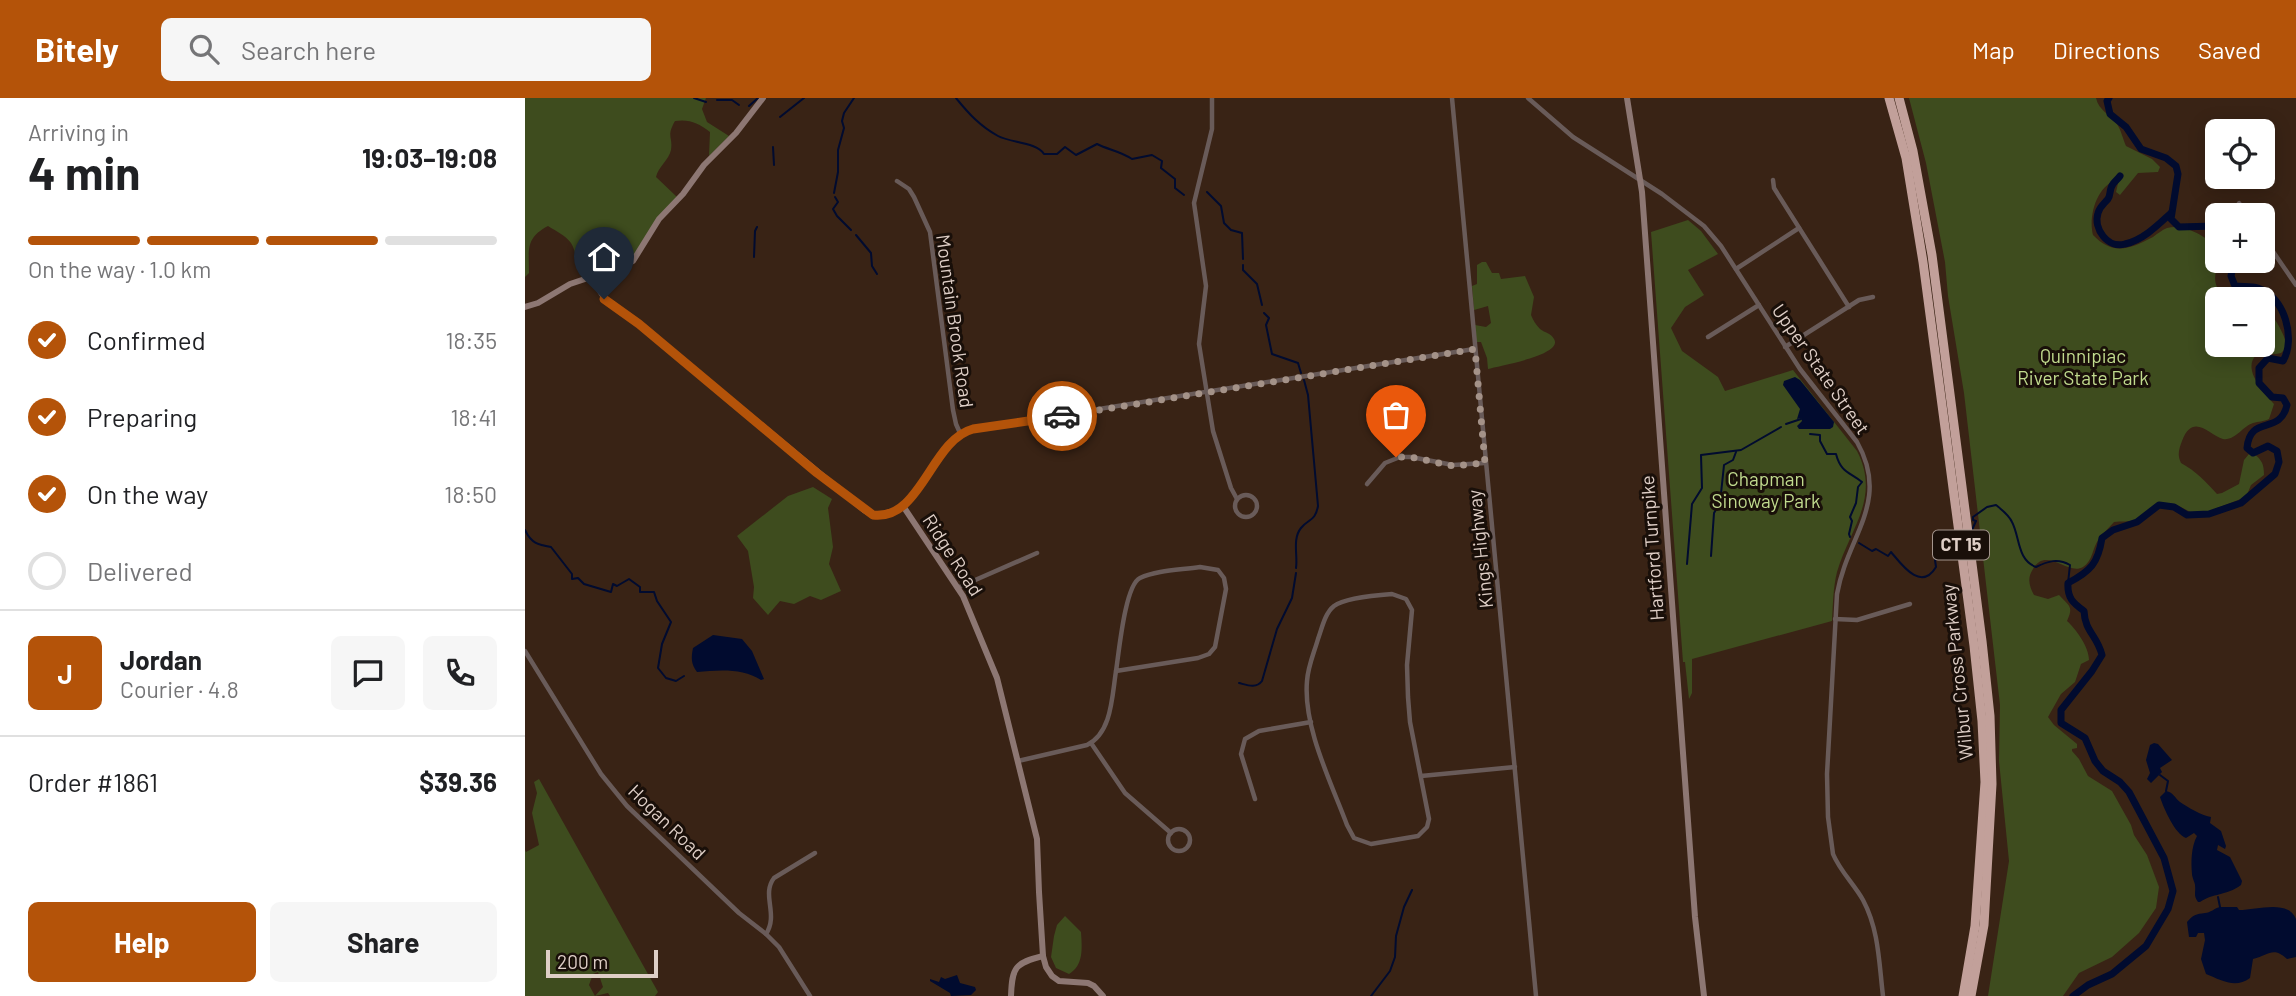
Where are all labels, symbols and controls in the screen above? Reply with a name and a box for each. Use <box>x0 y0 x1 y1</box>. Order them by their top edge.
search box <box>161 18 651 81</box>
text: Bitely <box>35 29 119 69</box>
icon: search <box>185 30 223 68</box>
text: Search here <box>241 34 376 65</box>
text: Map <box>1972 35 2015 64</box>
text: Directions <box>2053 35 2160 64</box>
text: Saved <box>2198 35 2261 64</box>
text: Arriving in <box>28 118 129 146</box>
map controls <box>2205 119 2275 357</box>
button: locate <box>2205 119 2275 189</box>
text: 19:03–19:08 <box>362 142 497 173</box>
text: 4 min <box>28 144 140 199</box>
button: + <box>2205 203 2275 273</box>
pin <box>574 227 634 299</box>
street label: Mountain Brook Road <box>932 233 979 409</box>
icon: home <box>585 238 623 276</box>
text: On the way · 1.0 km <box>28 255 211 283</box>
button: − <box>2205 287 2275 357</box>
street label: Upper State Street <box>1768 299 1875 438</box>
icon: check <box>28 321 66 359</box>
text: Confirmed <box>87 324 206 355</box>
text: 18:35 <box>446 326 497 354</box>
park label: Quinnipiac River State Park <box>2017 344 2149 389</box>
courier <box>1027 381 1097 451</box>
pin <box>1366 385 1426 457</box>
icon: bag <box>1377 396 1415 434</box>
icon: car <box>1043 397 1081 435</box>
icon: check <box>28 398 66 436</box>
text: Preparing <box>87 401 197 432</box>
text: 18:41 <box>451 403 497 431</box>
park label: Chapman Sinoway Park <box>1711 467 1821 512</box>
icon: check <box>28 475 66 513</box>
street label: Hartford Turnpike <box>1635 475 1668 621</box>
text: On the way <box>87 478 208 509</box>
text: 18:50 <box>444 480 497 508</box>
street label: Kings Highway <box>1462 488 1497 609</box>
street label: Ridge Road <box>918 509 988 600</box>
road number: CT 15 <box>1933 530 1989 560</box>
text: Delivered <box>87 555 193 586</box>
street label: Wilbur Cross Parkway <box>1936 583 1977 761</box>
button: chat <box>331 636 405 710</box>
button: phone <box>423 636 497 710</box>
text: Jordan <box>120 644 202 675</box>
text: J <box>57 658 73 689</box>
text: Courier · 4.8 <box>120 675 239 703</box>
text: Order #1861 <box>28 766 158 797</box>
text: $39.36 <box>419 766 497 797</box>
street label: Hogan Road <box>624 779 711 864</box>
button: Help <box>28 902 256 982</box>
button: Share <box>270 902 497 982</box>
scale bar <box>546 947 658 979</box>
text: 200 m <box>557 950 608 973</box>

